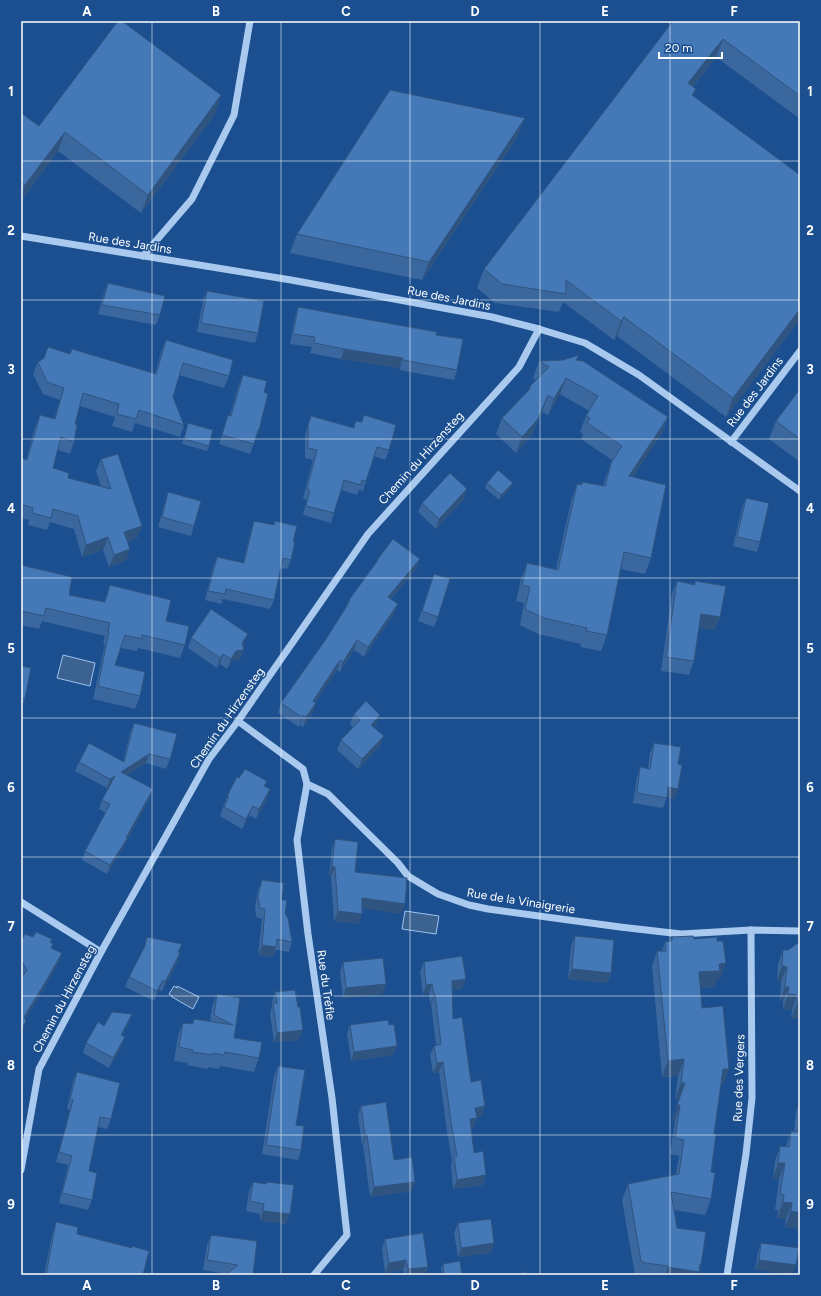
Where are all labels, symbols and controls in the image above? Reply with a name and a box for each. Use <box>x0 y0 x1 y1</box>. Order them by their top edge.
text: A <box>82 4 92 19</box>
text: B <box>212 4 220 19</box>
text: C <box>341 4 351 19</box>
text: D <box>470 4 480 19</box>
text: E <box>601 4 609 19</box>
text: F <box>730 4 738 19</box>
scale bar <box>659 34 722 60</box>
text: 20 m <box>665 41 693 55</box>
text: 1 <box>8 84 14 99</box>
text: 1 <box>807 84 813 99</box>
text: 2 <box>7 223 15 238</box>
text: 2 <box>806 223 814 238</box>
street label: Rue des Jardins <box>87 229 173 257</box>
street label: Rue des Jardins <box>406 283 492 313</box>
street label: Rue des Jardins <box>724 354 786 430</box>
text: 3 <box>7 362 15 377</box>
text: 3 <box>806 362 814 377</box>
street label: Chemin du Hirzensteg <box>376 409 466 507</box>
text: 4 <box>7 501 15 516</box>
text: 4 <box>806 501 814 516</box>
text: 5 <box>7 641 15 656</box>
text: 5 <box>806 641 814 656</box>
street label: Chemin du Hirzensteg <box>187 665 267 771</box>
text: 6 <box>7 780 15 795</box>
text: 6 <box>806 780 814 795</box>
street label: Rue de la Vinaigrerie <box>466 886 577 917</box>
text: 7 <box>7 919 15 934</box>
text: 7 <box>806 919 814 934</box>
street label: Chemin du Hirzensteg <box>30 943 98 1055</box>
street label: Rue du Trèfle <box>314 949 338 1021</box>
street label: Rue des Vergers <box>730 1034 748 1122</box>
text: 8 <box>7 1058 15 1073</box>
text: 8 <box>806 1058 814 1073</box>
text: 9 <box>7 1197 15 1212</box>
text: 9 <box>806 1197 814 1212</box>
text: A <box>82 1278 92 1293</box>
text: B <box>212 1278 220 1293</box>
text: C <box>341 1278 351 1293</box>
text: D <box>470 1278 480 1293</box>
text: E <box>601 1278 609 1293</box>
text: F <box>730 1278 738 1293</box>

